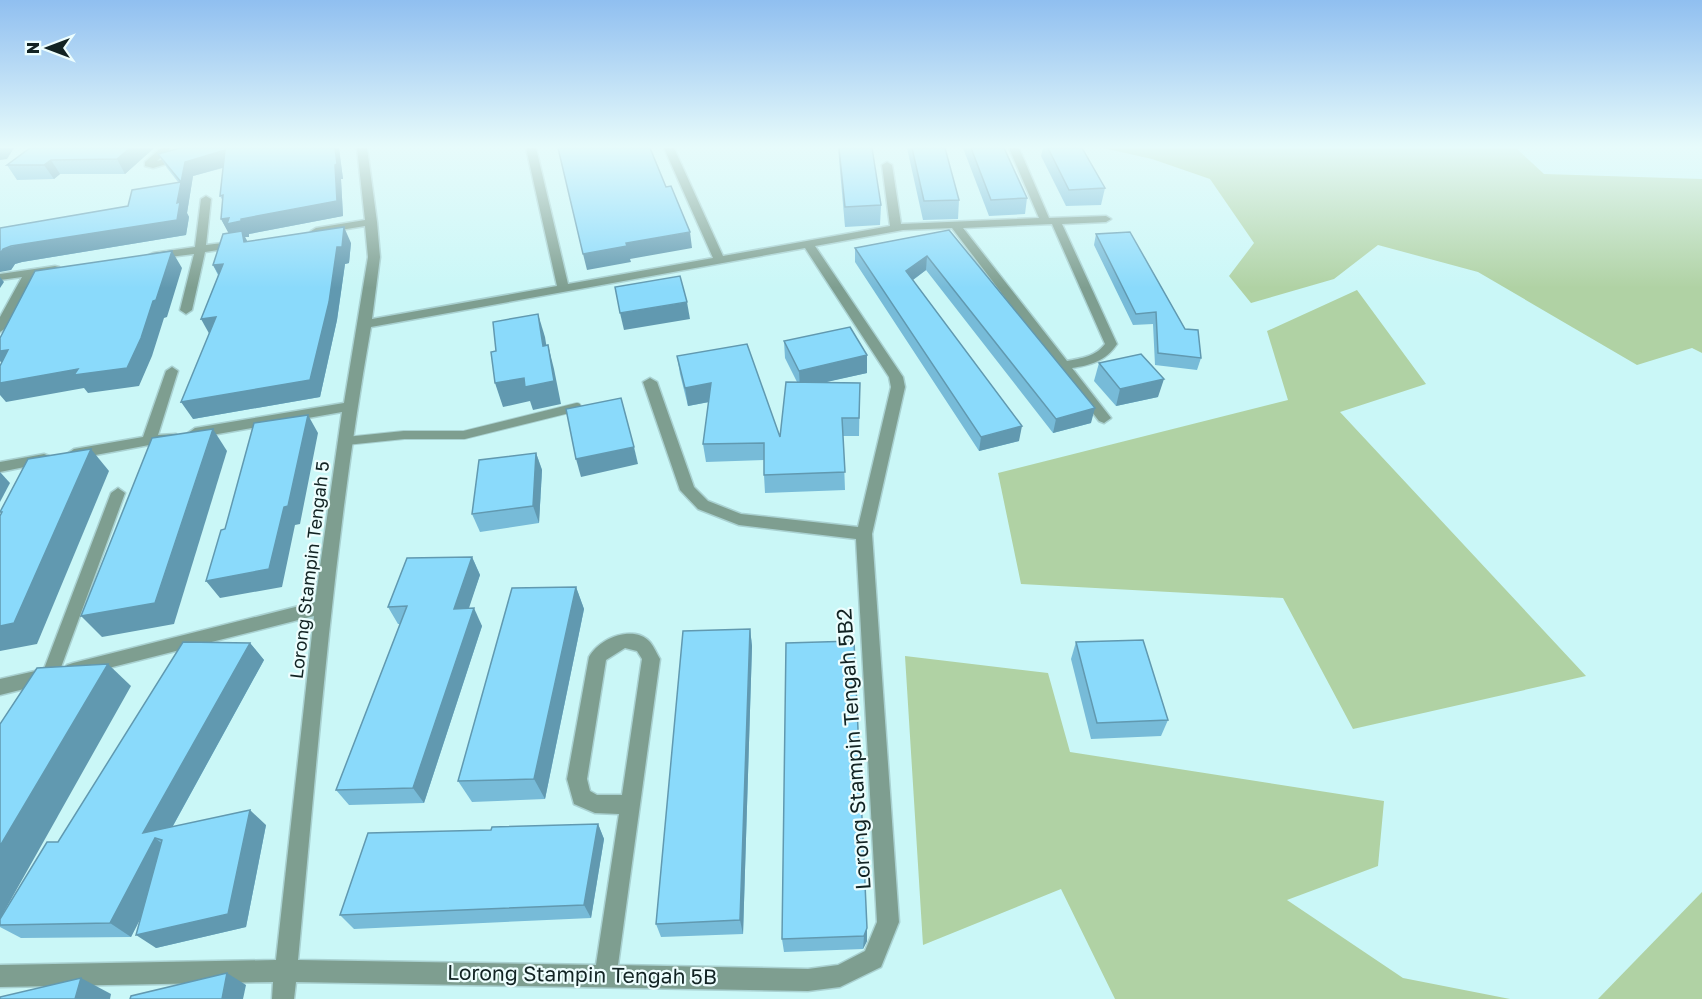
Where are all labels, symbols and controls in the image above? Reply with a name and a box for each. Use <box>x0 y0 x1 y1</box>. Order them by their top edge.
north arrow <box>18 18 78 78</box>
text: N <box>23 42 43 54</box>
street label: Lorong Stampin Tengah 5 <box>285 460 333 680</box>
street label: Lorong Stampin Tengah 5B2 <box>830 607 876 891</box>
street label: Lorong Stampin Tengah 5B <box>447 959 717 989</box>

